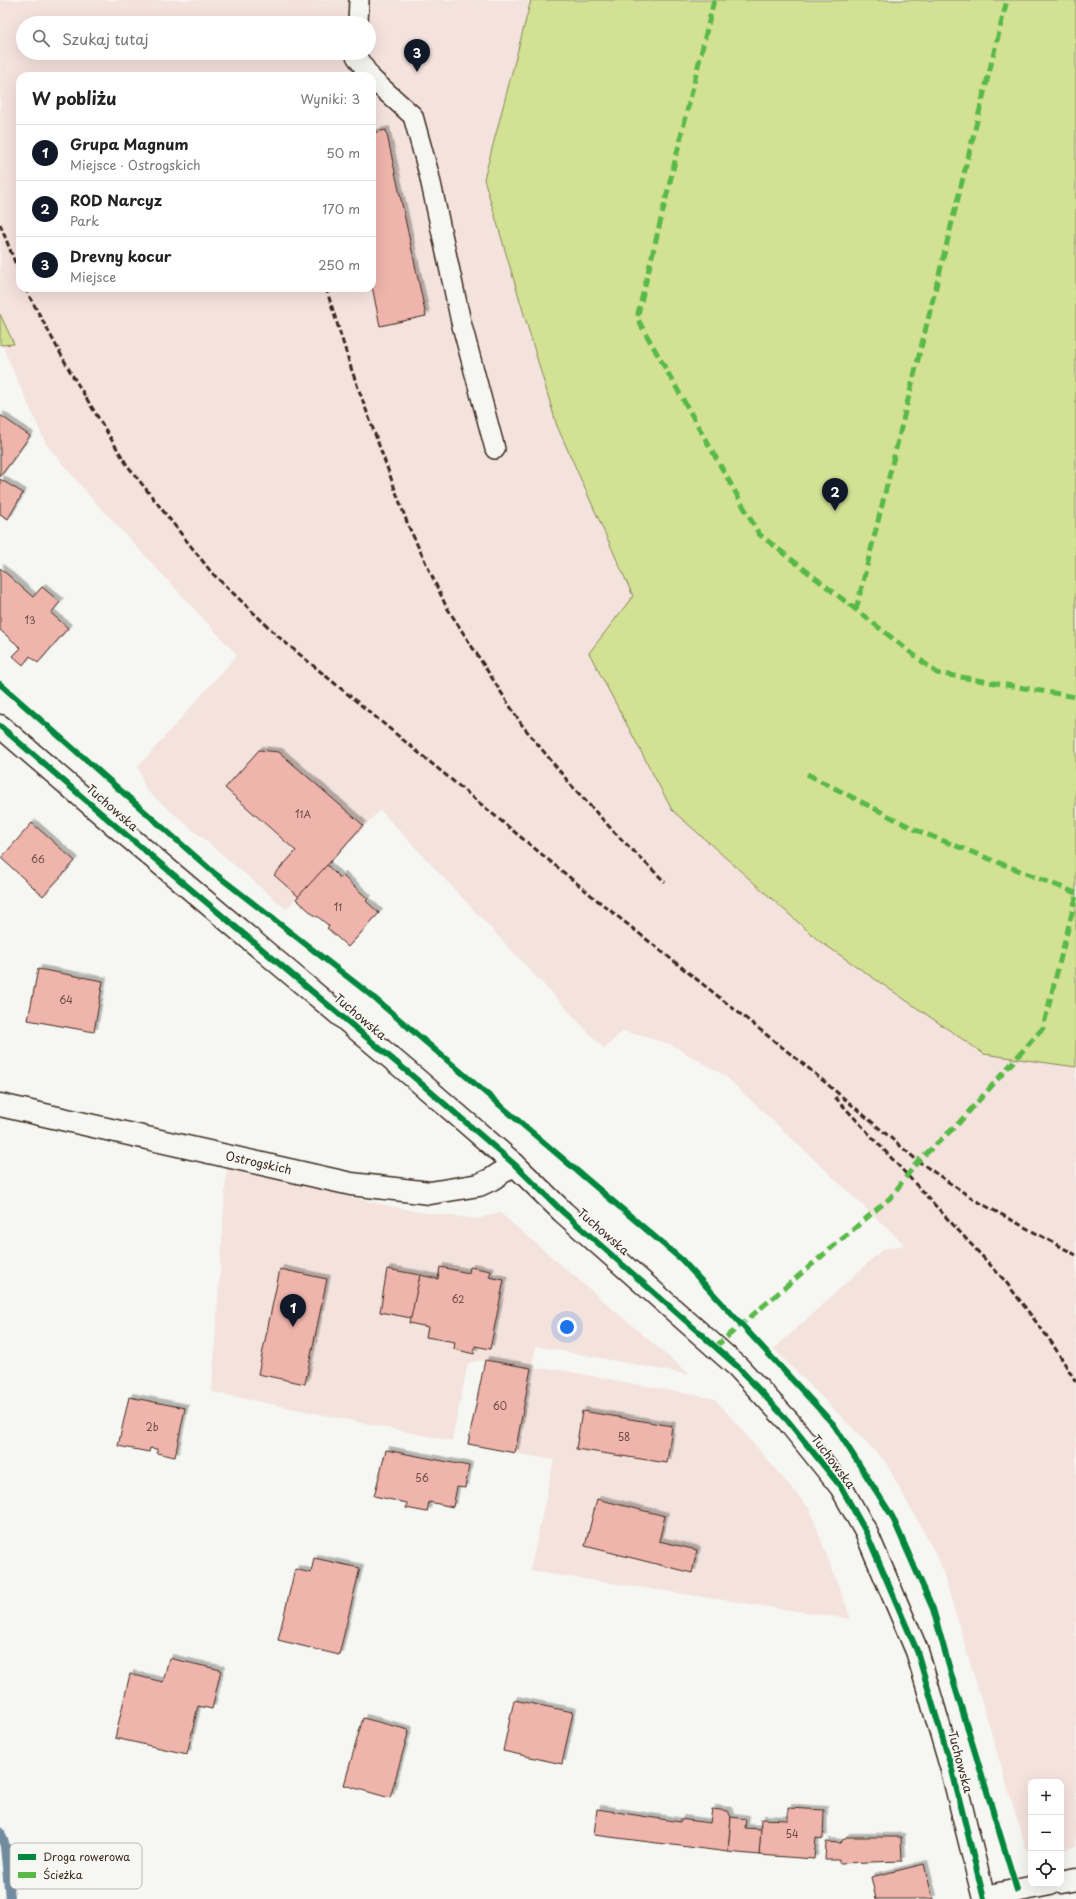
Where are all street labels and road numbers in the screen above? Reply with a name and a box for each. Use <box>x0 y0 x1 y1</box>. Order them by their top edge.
street label: Tuchowska <box>83 780 143 835</box>
street label: Tuchowska <box>331 989 391 1044</box>
street label: Ostrogskich <box>224 1146 294 1178</box>
street label: Tuchowska <box>574 1204 634 1259</box>
street label: Tuchowska <box>808 1431 860 1493</box>
street label: Tuchowska <box>944 1729 978 1795</box>

